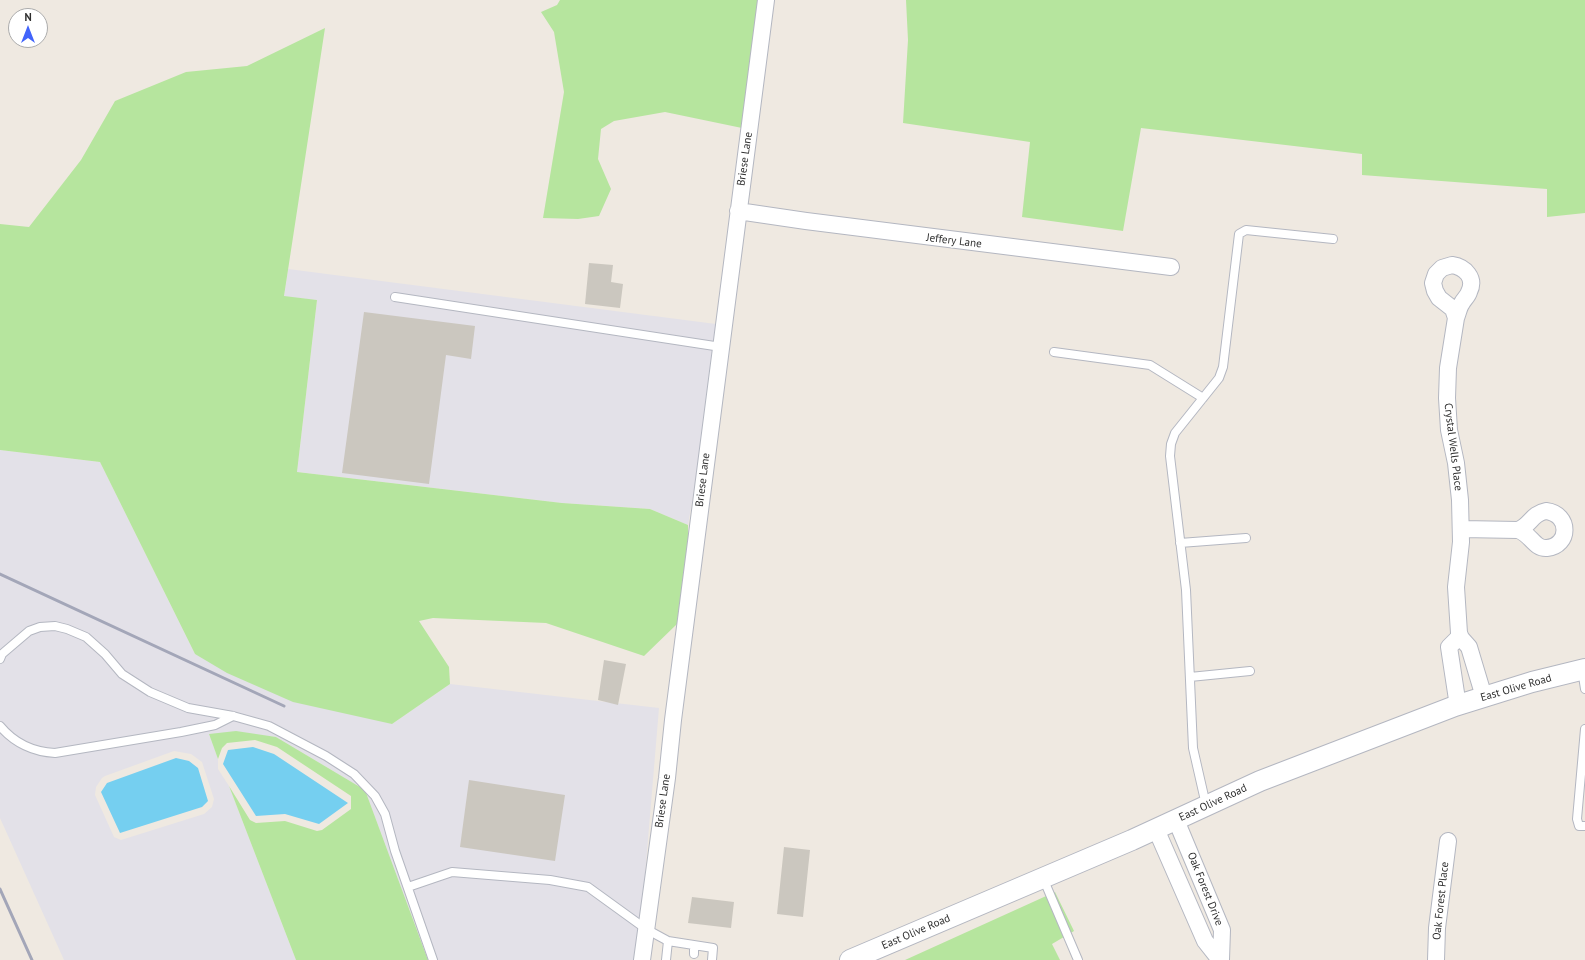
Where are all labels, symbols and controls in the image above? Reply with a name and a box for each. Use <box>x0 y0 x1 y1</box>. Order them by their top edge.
north arrow <box>8 8 48 48</box>
text: N <box>24 10 32 24</box>
street label: Briese Lane <box>735 131 755 187</box>
street label: Jeffery Lane <box>926 231 982 251</box>
street label: Crystal Wells Place <box>1441 402 1465 492</box>
street label: Briese Lane <box>693 452 713 508</box>
street label: East Olive Road <box>1479 672 1553 704</box>
street label: Briese Lane <box>653 773 673 829</box>
street label: East Olive Road <box>1177 782 1249 824</box>
street label: Oak Forest Drive <box>1184 850 1226 928</box>
street label: Oak Forest Place <box>1430 861 1452 941</box>
street label: East Olive Road <box>880 912 952 952</box>

